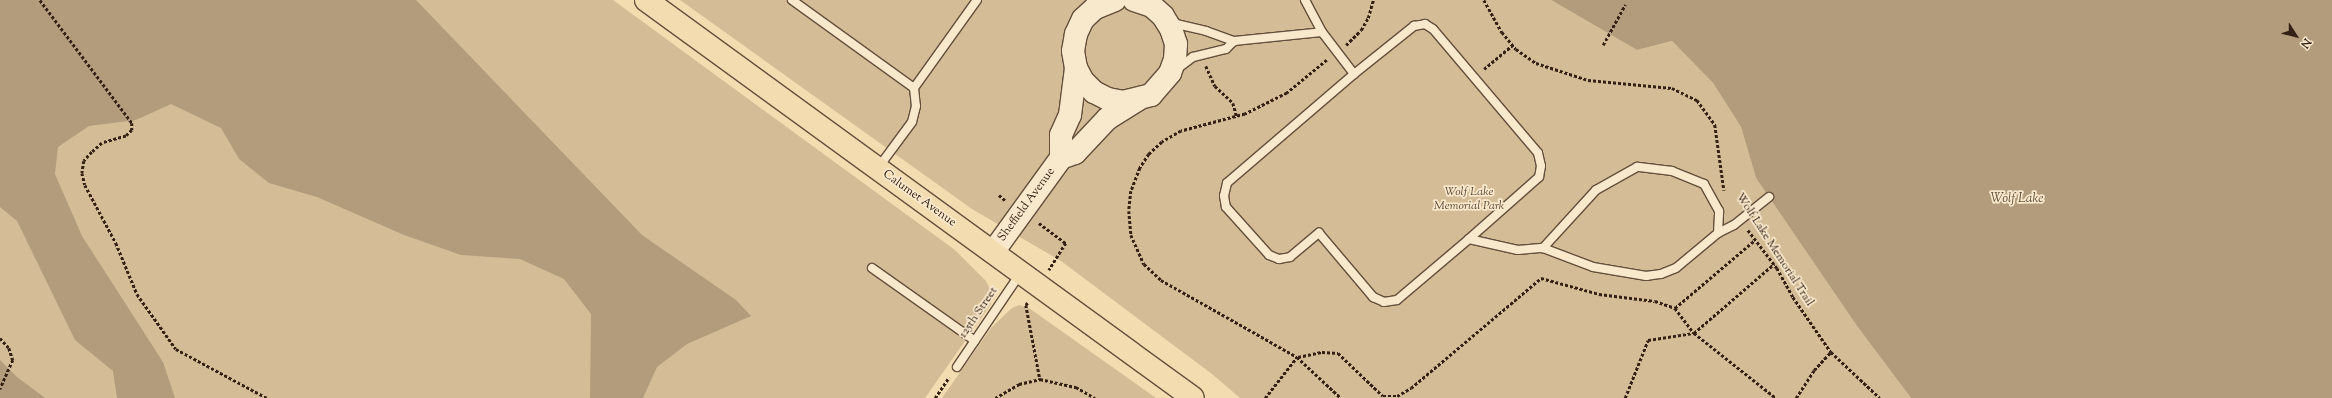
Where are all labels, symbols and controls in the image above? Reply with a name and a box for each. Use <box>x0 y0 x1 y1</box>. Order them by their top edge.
north arrow <box>2276 16 2316 56</box>
text: N <box>2297 35 2315 51</box>
street label: Sheffield Avenue <box>995 165 1059 245</box>
street label: Calumet Avenue <box>879 168 959 230</box>
park label: Wolf Lake Memorial Park <box>1434 186 1504 214</box>
street label: Wolf Lake Memorial Trail <box>1732 191 1816 309</box>
water label: Wolf Lake <box>1991 191 2043 207</box>
street label: 125th Street <box>957 285 1001 341</box>

